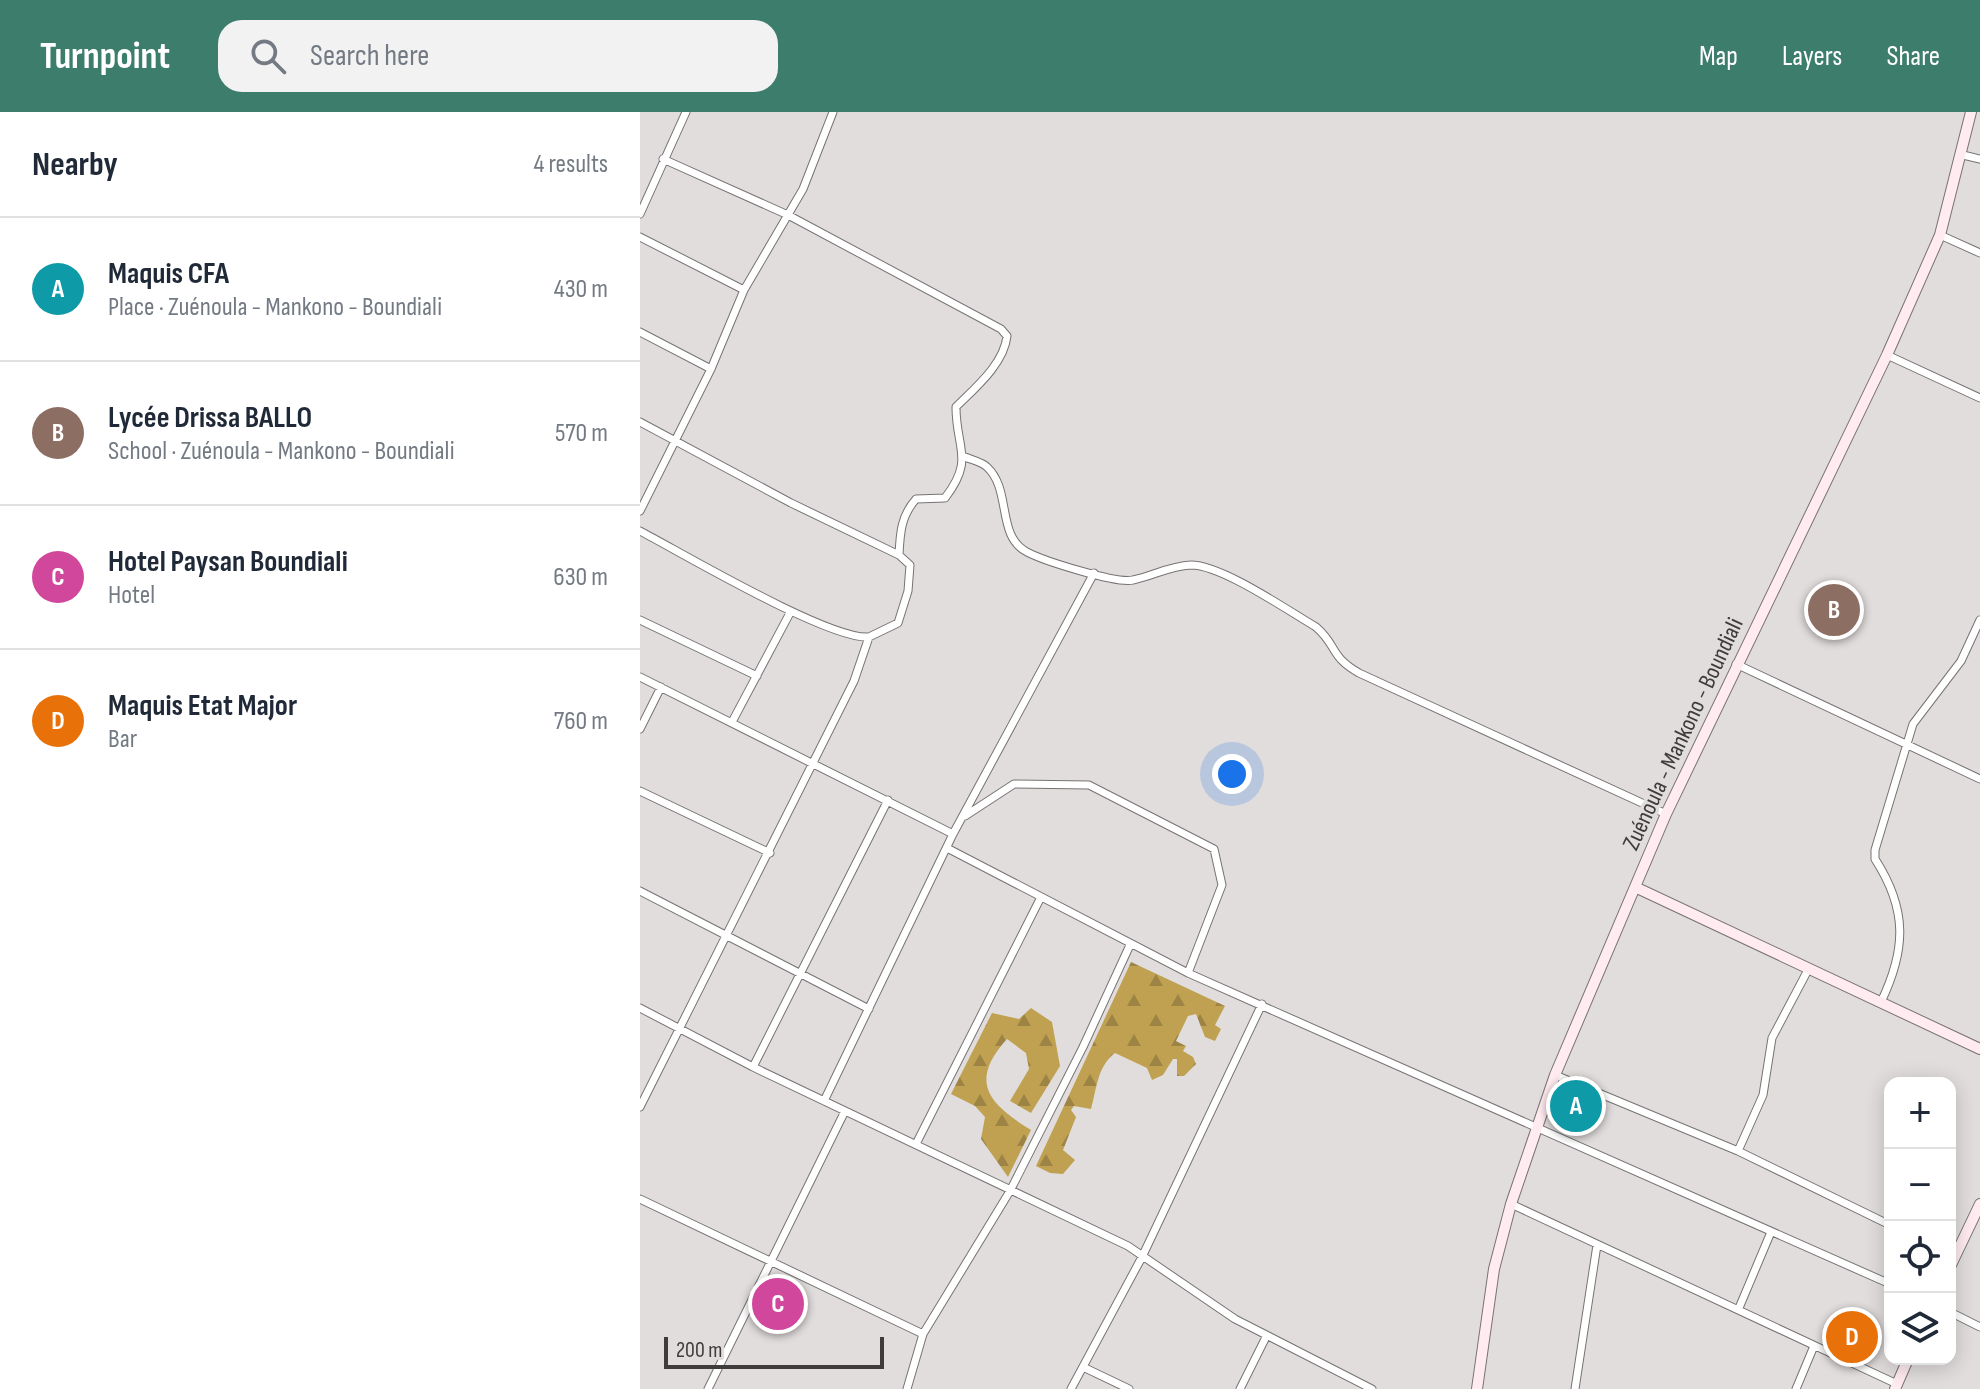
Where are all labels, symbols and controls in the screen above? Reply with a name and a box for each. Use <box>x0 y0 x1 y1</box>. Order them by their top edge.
search box <box>218 20 778 92</box>
text: Turnpoint <box>40 34 170 79</box>
icon: search <box>246 34 290 78</box>
text: Search here <box>310 38 429 74</box>
text: Map <box>1699 40 1738 73</box>
text: Layers <box>1782 40 1842 73</box>
text: Share <box>1886 40 1940 73</box>
text: Nearby <box>32 144 118 185</box>
text: 4 results <box>533 149 608 180</box>
text: Maquis CFA <box>108 256 229 292</box>
text: A <box>52 274 64 305</box>
text: 430 m <box>554 274 608 305</box>
text: Place · Zuénoula - Mankono - Boundiali <box>108 292 442 323</box>
text: Lycée Drissa BALLO <box>108 400 312 436</box>
text: B <box>52 418 64 449</box>
text: 570 m <box>555 418 608 449</box>
text: School · Zuénoula - Mankono - Boundiali <box>108 436 455 467</box>
text: Hotel Paysan Boundiali <box>108 544 348 580</box>
text: C <box>51 562 65 593</box>
text: 630 m <box>553 562 608 593</box>
text: Hotel <box>108 580 155 611</box>
pin: B <box>1808 580 1860 640</box>
street label: Zuénoula - Mankono - Boundiali <box>1616 613 1750 855</box>
text: Maquis Etat Major <box>108 688 297 724</box>
text: D <box>51 706 65 737</box>
text: 760 m <box>554 706 608 737</box>
text: Bar <box>108 724 137 755</box>
your location <box>1212 754 1252 794</box>
pin: A <box>1550 1076 1602 1136</box>
map controls <box>1884 1077 1956 1365</box>
button: + <box>1884 1077 1956 1149</box>
button: − <box>1884 1149 1956 1221</box>
button: locate <box>1884 1221 1956 1293</box>
pin: C <box>752 1274 804 1334</box>
button: layers <box>1884 1293 1956 1365</box>
pin: D <box>1826 1307 1878 1367</box>
scale bar <box>664 1333 884 1369</box>
text: 200 m <box>676 1337 722 1364</box>

